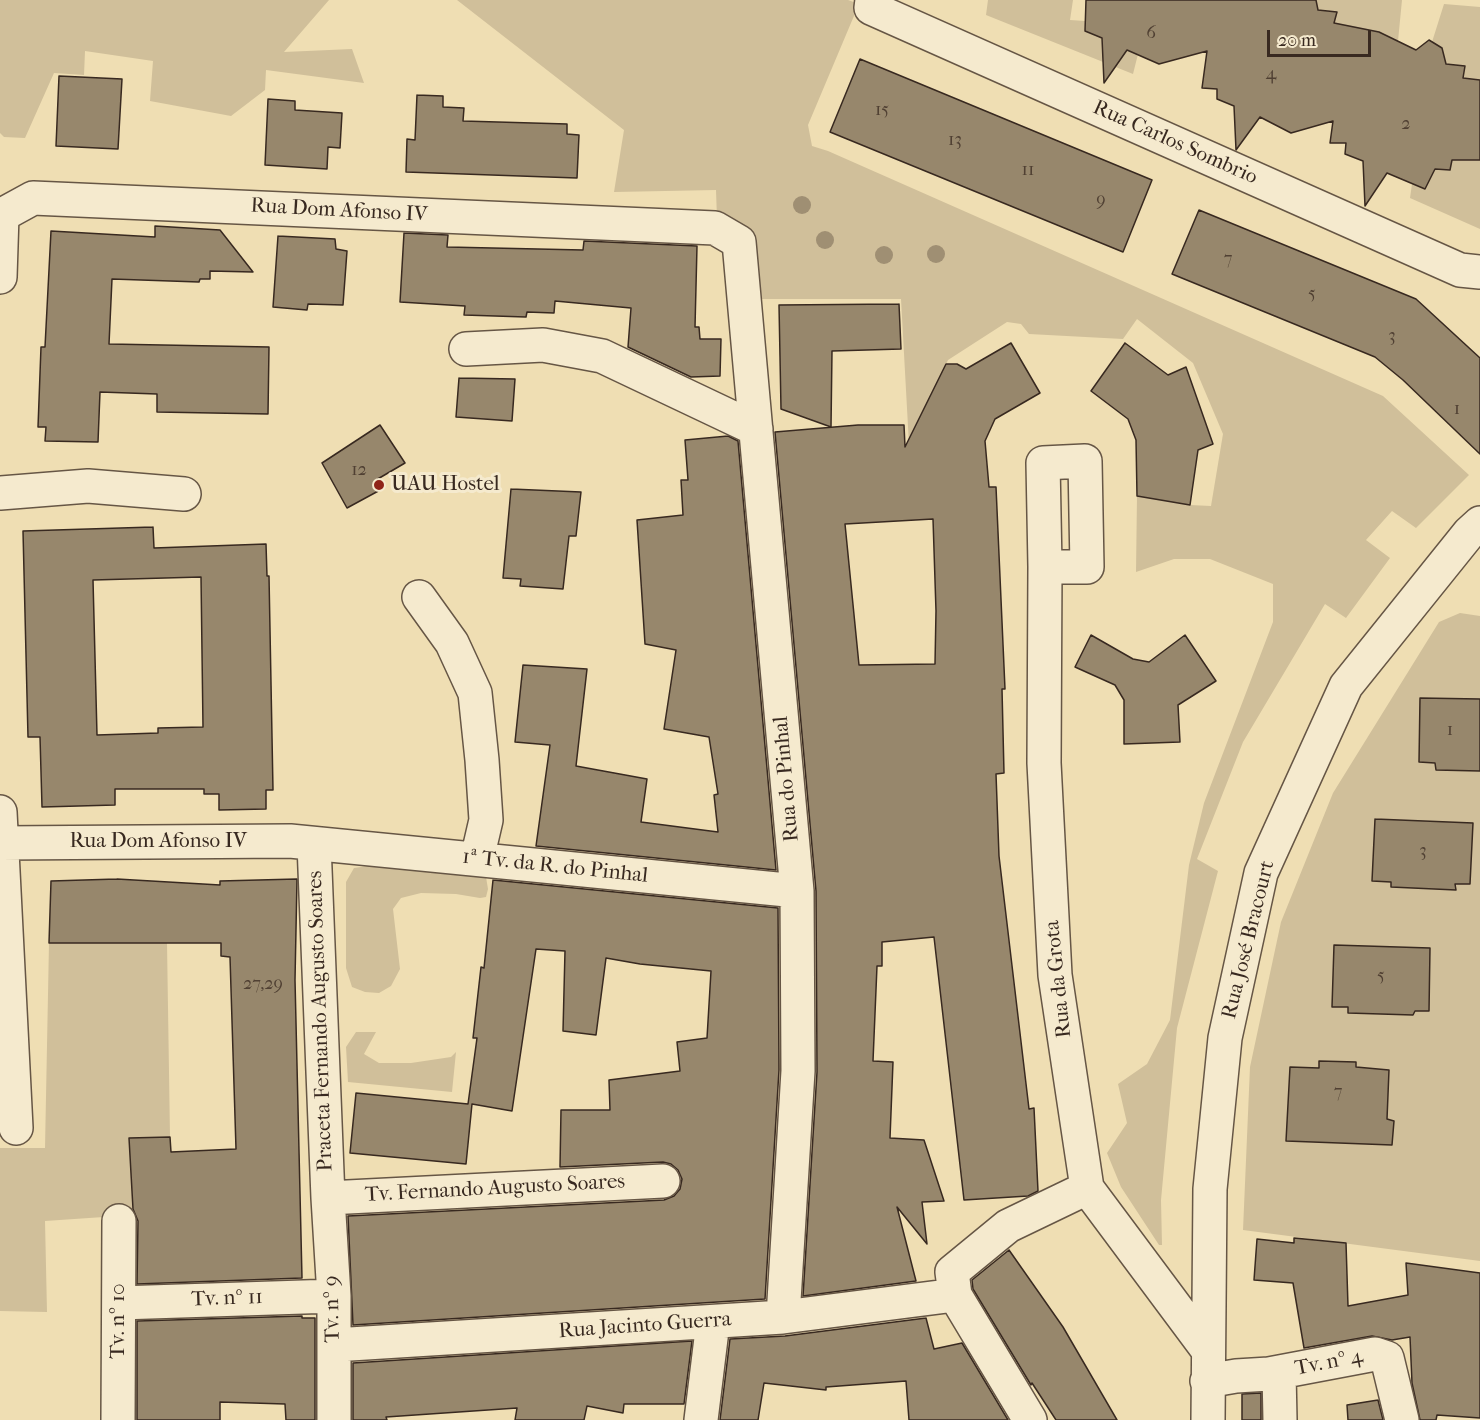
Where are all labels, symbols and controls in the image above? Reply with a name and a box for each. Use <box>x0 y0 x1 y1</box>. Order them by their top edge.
scale bar <box>1270 18 1374 56</box>
house number: 6 <box>1146 23 1156 45</box>
text: 20 m <box>1278 30 1316 51</box>
house number: 4 <box>1266 64 1276 86</box>
street label: Rua Carlos Sombrio <box>1089 95 1261 191</box>
house number: 15 <box>875 100 889 122</box>
house number: 2 <box>1401 114 1411 136</box>
house number: 13 <box>948 130 962 152</box>
house number: 11 <box>1022 160 1034 182</box>
house number: 9 <box>1096 190 1106 212</box>
street label: Rua Dom Afonso IV <box>250 194 428 228</box>
house number: 7 <box>1224 249 1232 271</box>
house number: 5 <box>1308 284 1316 306</box>
house number: 3 <box>1388 326 1396 348</box>
house number: 1 <box>1454 399 1460 421</box>
house number: 12 <box>351 460 367 482</box>
place label: UAU Hostel <box>391 472 500 498</box>
marker: UAU Hostel <box>372 478 386 492</box>
street label: Rua do Pinhal <box>769 715 805 843</box>
house number: 1 <box>1447 720 1453 742</box>
street label: Rua Dom Afonso IV <box>69 829 247 855</box>
house number: 3 <box>1419 841 1427 863</box>
street label: 1ª Tv. da R. do Pinhal <box>461 845 649 889</box>
street label: Rua José Bracourt <box>1217 858 1281 1022</box>
street label: Praceta Fernando Augusto Soares <box>303 870 339 1172</box>
street label: Rua da Grota <box>1040 919 1078 1039</box>
house number: 5 <box>1377 966 1385 988</box>
house number: 27,29 <box>243 974 283 996</box>
house number: 7 <box>1334 1082 1342 1104</box>
street label: Tv. Fernando Augusto Soares <box>364 1170 626 1208</box>
street label: Tv. nº 9 <box>320 1275 346 1343</box>
street label: Tv. nº 10 <box>106 1283 132 1359</box>
street label: Tv. nº 11 <box>191 1285 263 1313</box>
street label: Rua Jacinto Guerra <box>558 1307 732 1345</box>
street label: Tv. nº 4 <box>1293 1344 1365 1382</box>

